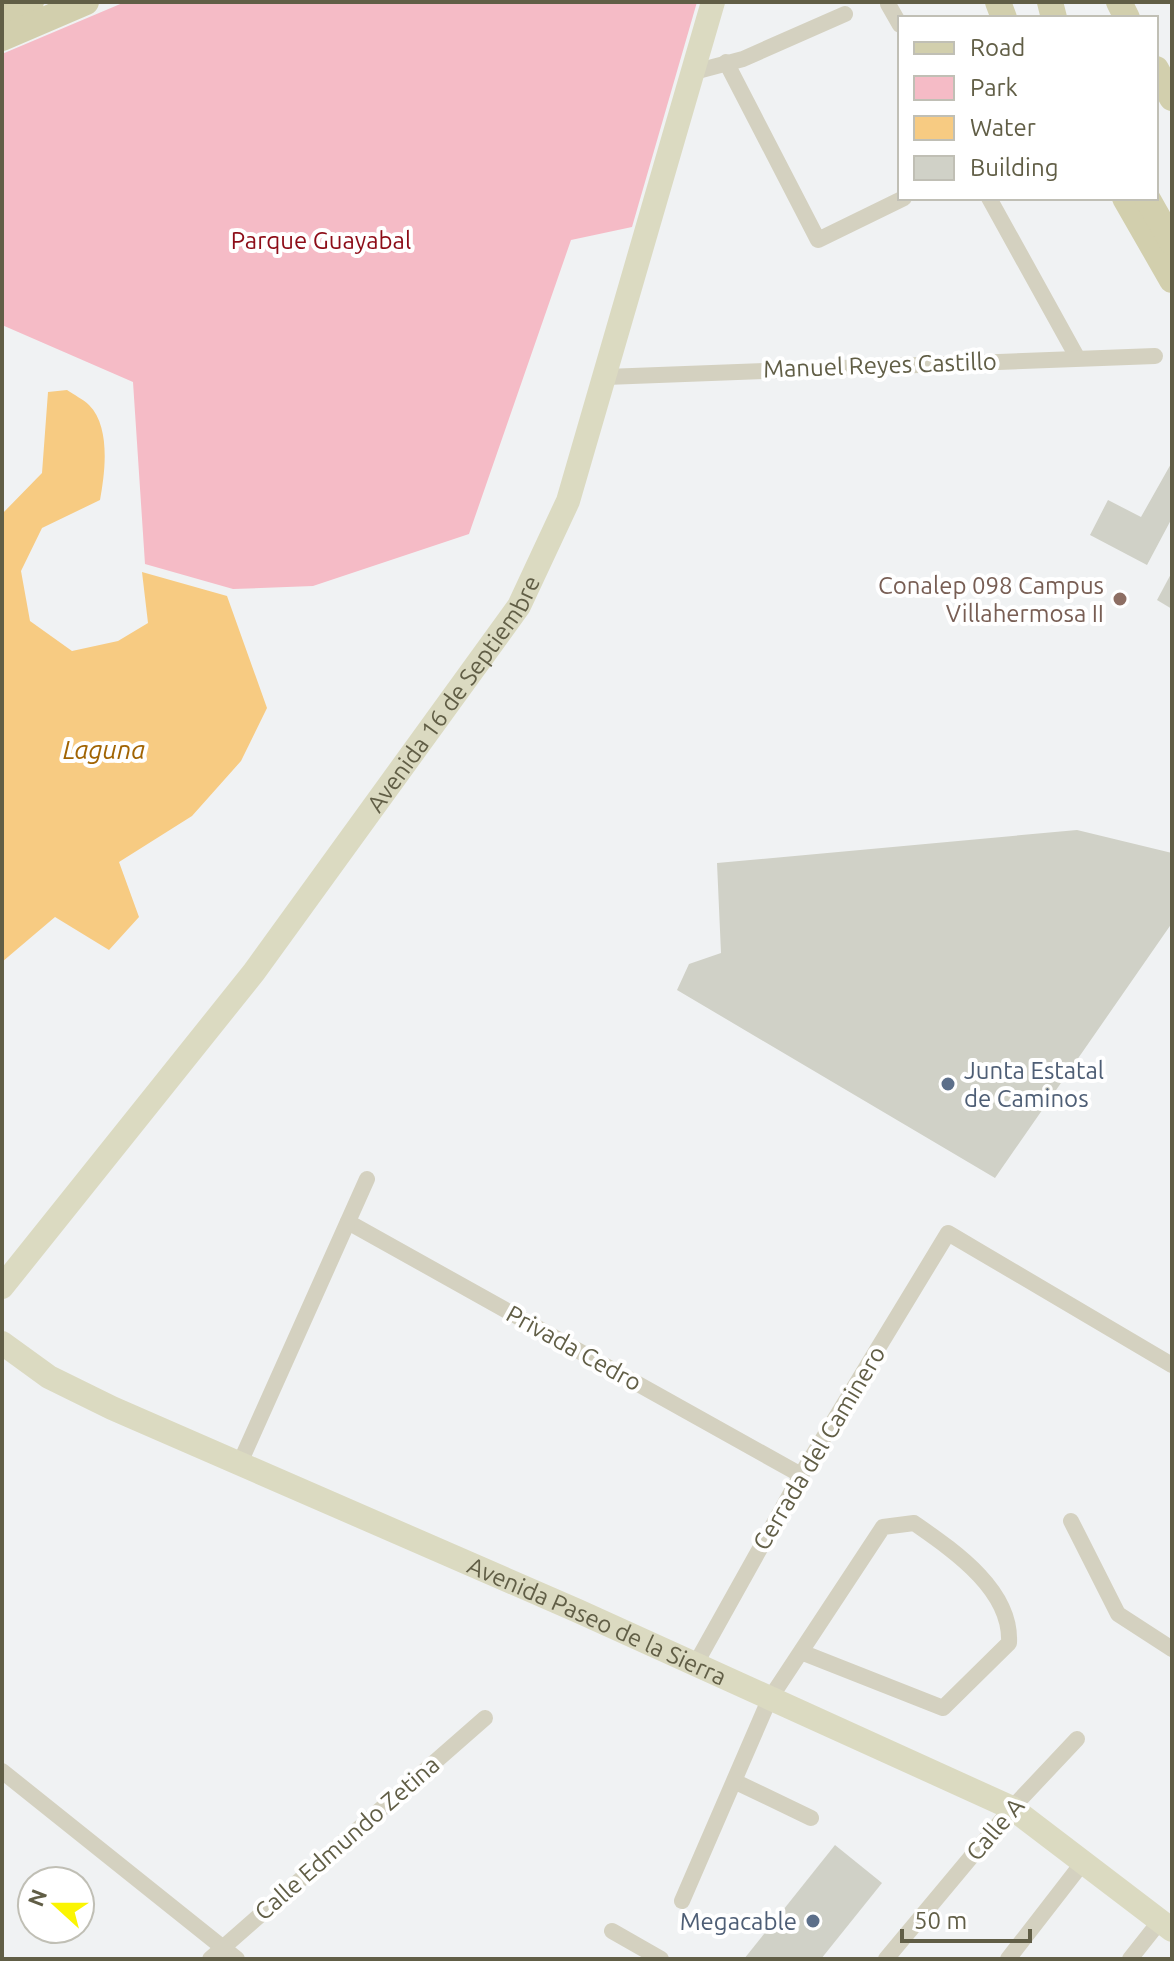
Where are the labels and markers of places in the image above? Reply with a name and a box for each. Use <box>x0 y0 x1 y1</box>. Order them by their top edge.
place label: Conalep 098 Campus Villahermosa II <box>878 572 1104 627</box>
marker: Conalep 098 Campus Villahermosa II <box>1111 590 1129 608</box>
place label: Junta Estatal de Caminos <box>964 1057 1104 1112</box>
marker: Junta Estatal de Caminos <box>939 1075 957 1093</box>
place label: Megacable <box>680 1908 797 1935</box>
marker: Megacable <box>804 1912 822 1930</box>

